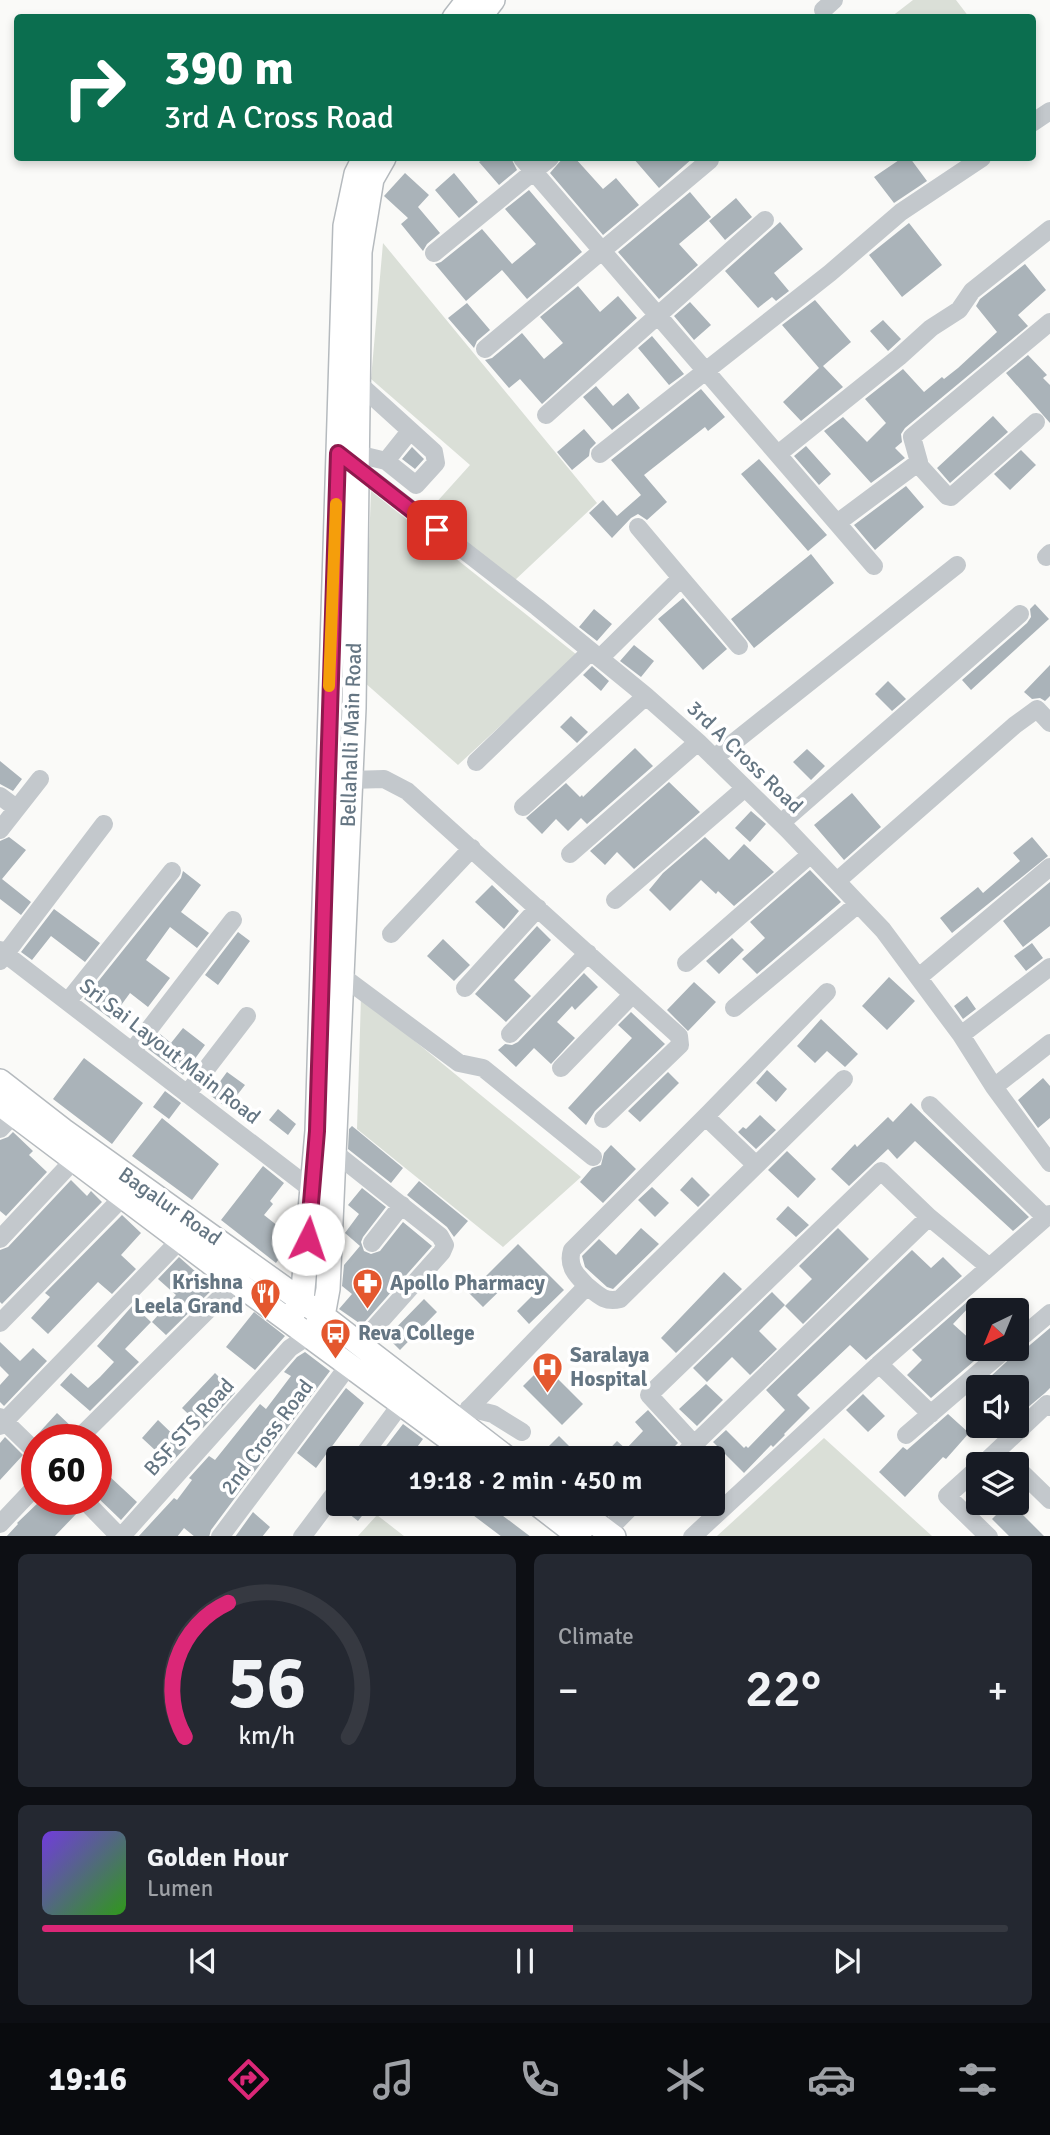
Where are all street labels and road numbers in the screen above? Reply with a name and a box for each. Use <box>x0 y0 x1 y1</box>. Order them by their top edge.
street label: Bellahalli Main Road <box>335 642 367 828</box>
street label: 3rd A Cross Road <box>682 695 808 819</box>
street label: Sri Sai Layout Main Road <box>74 972 266 1130</box>
street label: Bagalur Road <box>114 1161 226 1251</box>
street label: BSF STS Road <box>138 1373 240 1481</box>
street label: 2nd Cross Road <box>215 1374 319 1500</box>

